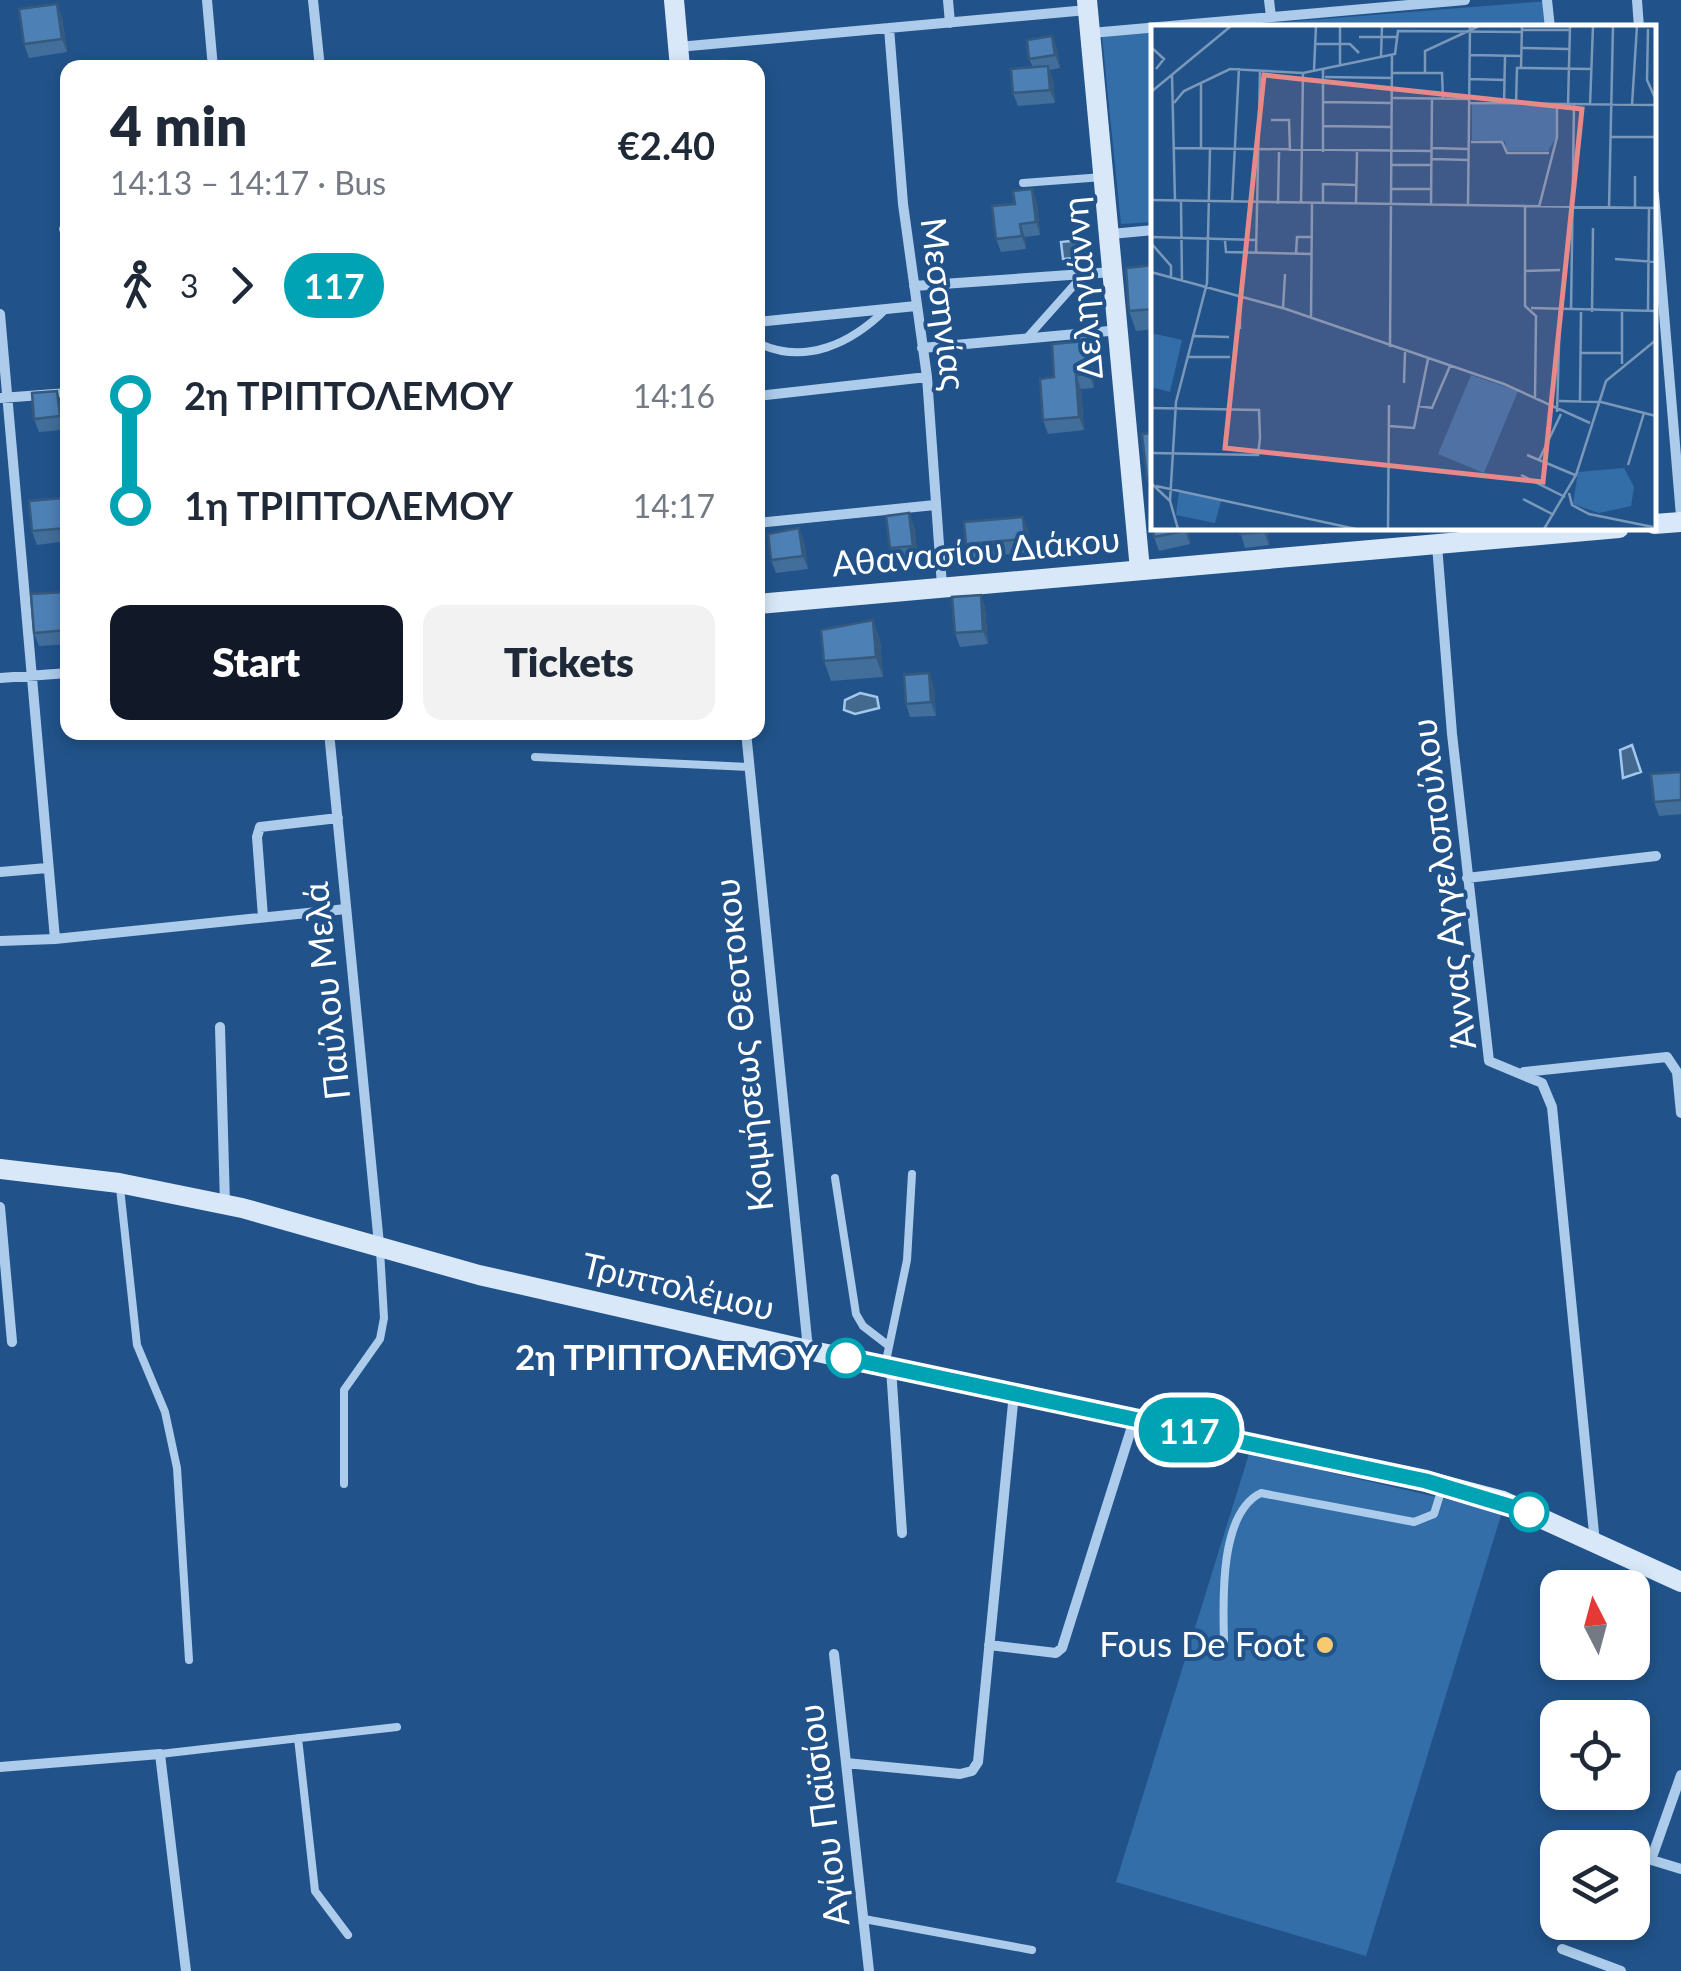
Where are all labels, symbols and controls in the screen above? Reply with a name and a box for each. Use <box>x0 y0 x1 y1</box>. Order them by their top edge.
inset map <box>1151 25 1656 530</box>
text: 4 min <box>110 92 247 158</box>
text: €2.40 <box>618 122 715 168</box>
text: 14:13 – 14:17 · Bus <box>110 163 386 202</box>
street label: Δεληγιάννη <box>1052 195 1110 381</box>
street label: Μεσσηνίας <box>914 215 976 392</box>
icon: walk <box>110 258 165 313</box>
icon: forward <box>214 258 269 313</box>
text: 117 <box>304 264 364 306</box>
text: 3 <box>180 266 199 305</box>
text: 2η ΤΡΙΠΤΟΛΕΜΟΥ <box>184 372 513 418</box>
text: 14:16 <box>633 376 715 415</box>
text: 1η ΤΡΙΠΤΟΛΕΜΟΥ <box>184 482 513 528</box>
text: 14:17 <box>633 486 715 525</box>
street label: Αθανασίου Διάκου <box>830 516 1122 584</box>
button: Start <box>110 605 403 720</box>
button: Tickets <box>423 605 715 720</box>
street label: Άννας Αγγελοπούλου <box>1401 717 1483 1052</box>
street label: Κοιμήσεως Θεοτοκου <box>704 877 780 1214</box>
street label: Παύλου Μελά <box>293 880 357 1102</box>
street label: Τριπτολέμου <box>578 1243 779 1328</box>
place label: 2η ΤΡΙΠΤΟΛΕΜΟΥ <box>515 1335 818 1377</box>
marker: 2η ΤΡΙΠΤΟΛΕΜΟΥ <box>827 1339 865 1377</box>
line badge: 117 <box>1132 1398 1246 1462</box>
text: 117 <box>1159 1409 1219 1451</box>
unlabelled marker <box>1510 1493 1548 1531</box>
north arrow <box>1540 1570 1650 1680</box>
map controls <box>1540 1570 1650 1940</box>
place label: Fous De Foot <box>1099 1622 1305 1664</box>
marker: Fous De Foot <box>1314 1634 1336 1656</box>
button: locate <box>1540 1700 1650 1810</box>
street label: Αγίου Παϊσίου <box>788 1702 856 1929</box>
button: layers <box>1540 1830 1650 1940</box>

